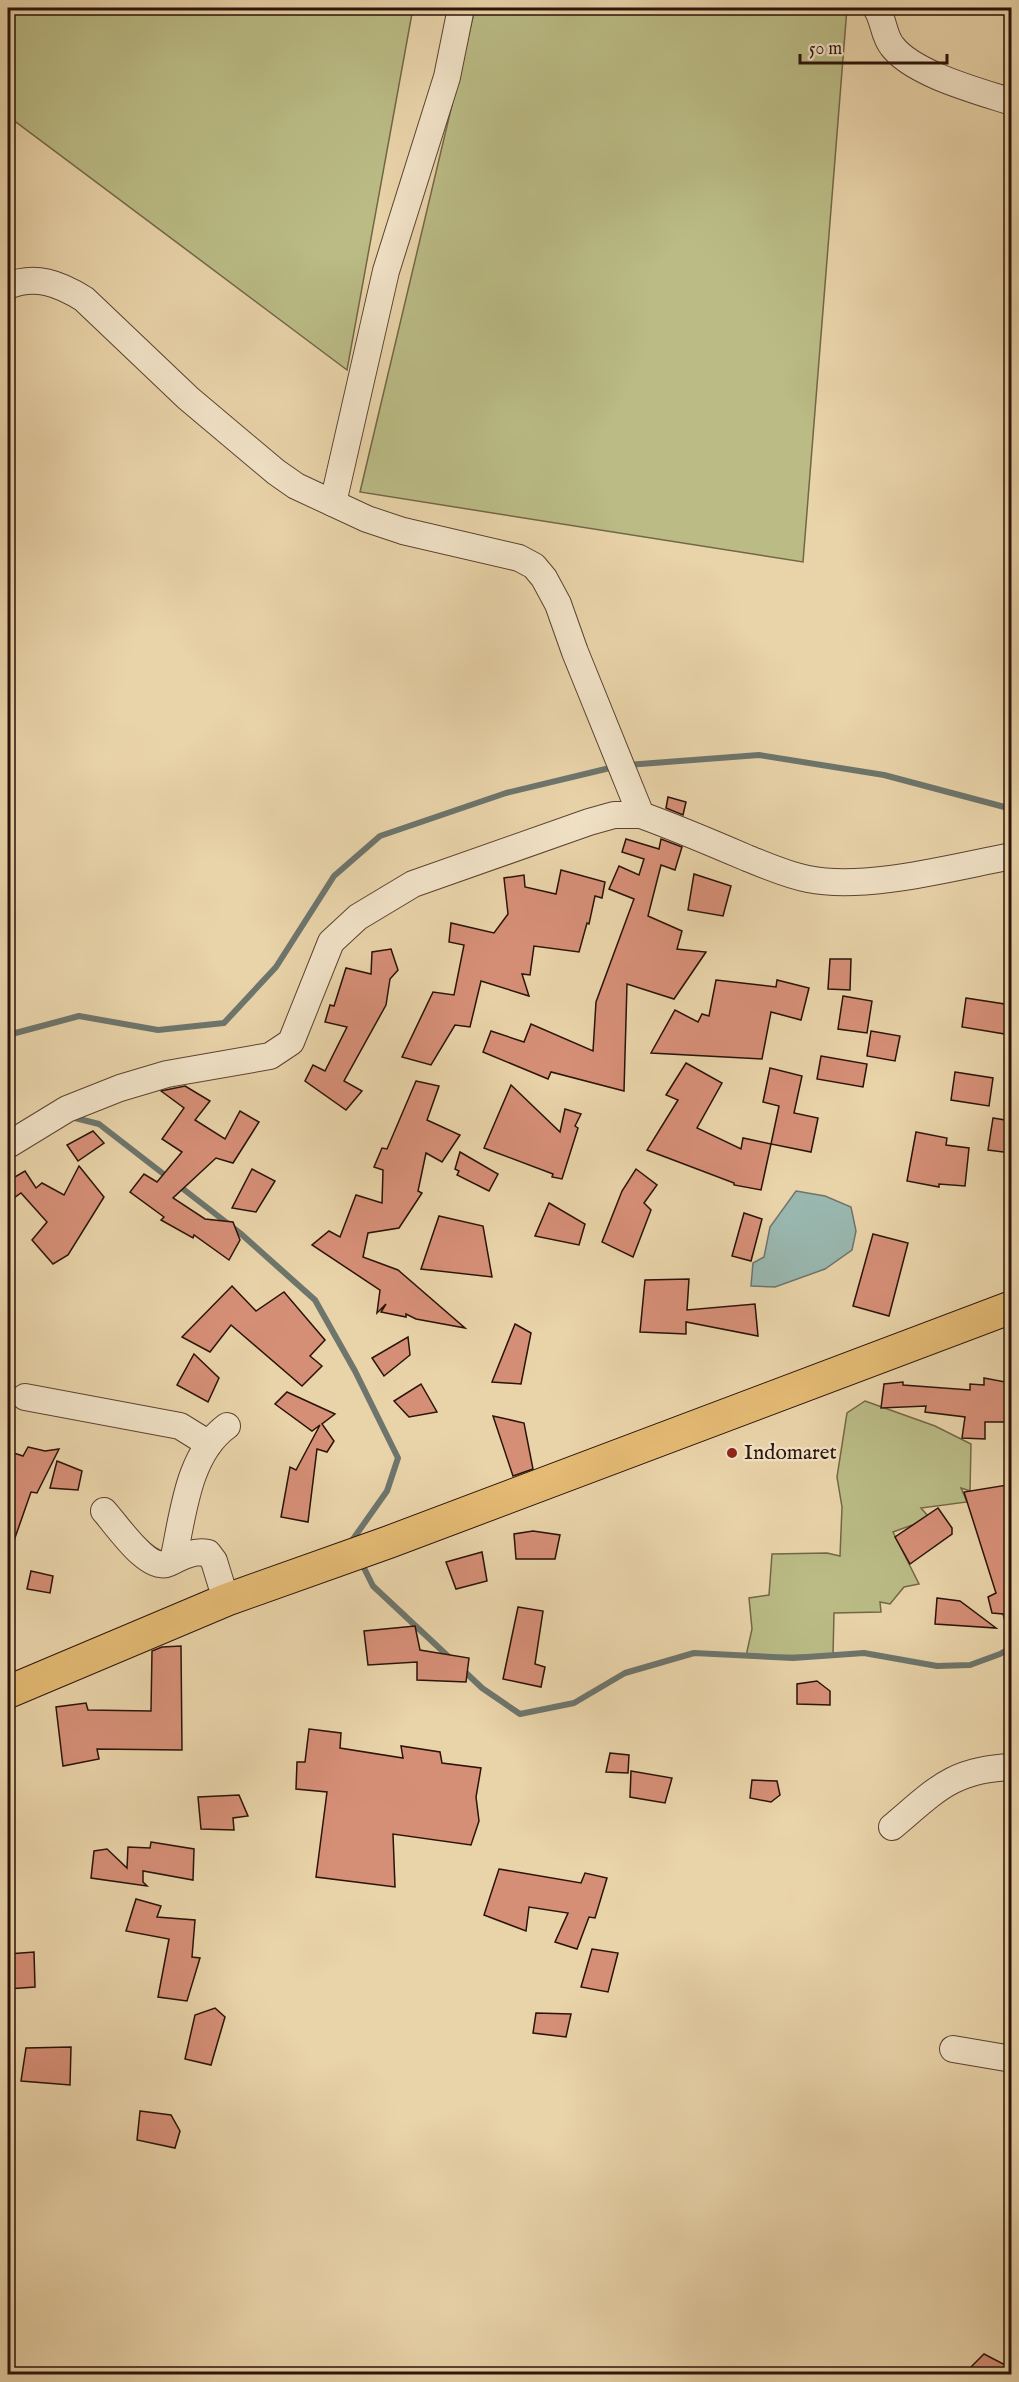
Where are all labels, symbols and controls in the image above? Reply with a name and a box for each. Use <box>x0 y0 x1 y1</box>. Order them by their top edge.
scale bar <box>800 27 947 65</box>
text: 50 m <box>809 38 842 61</box>
place label: Indomaret <box>744 1440 837 1467</box>
marker: Indomaret <box>725 1446 739 1460</box>

